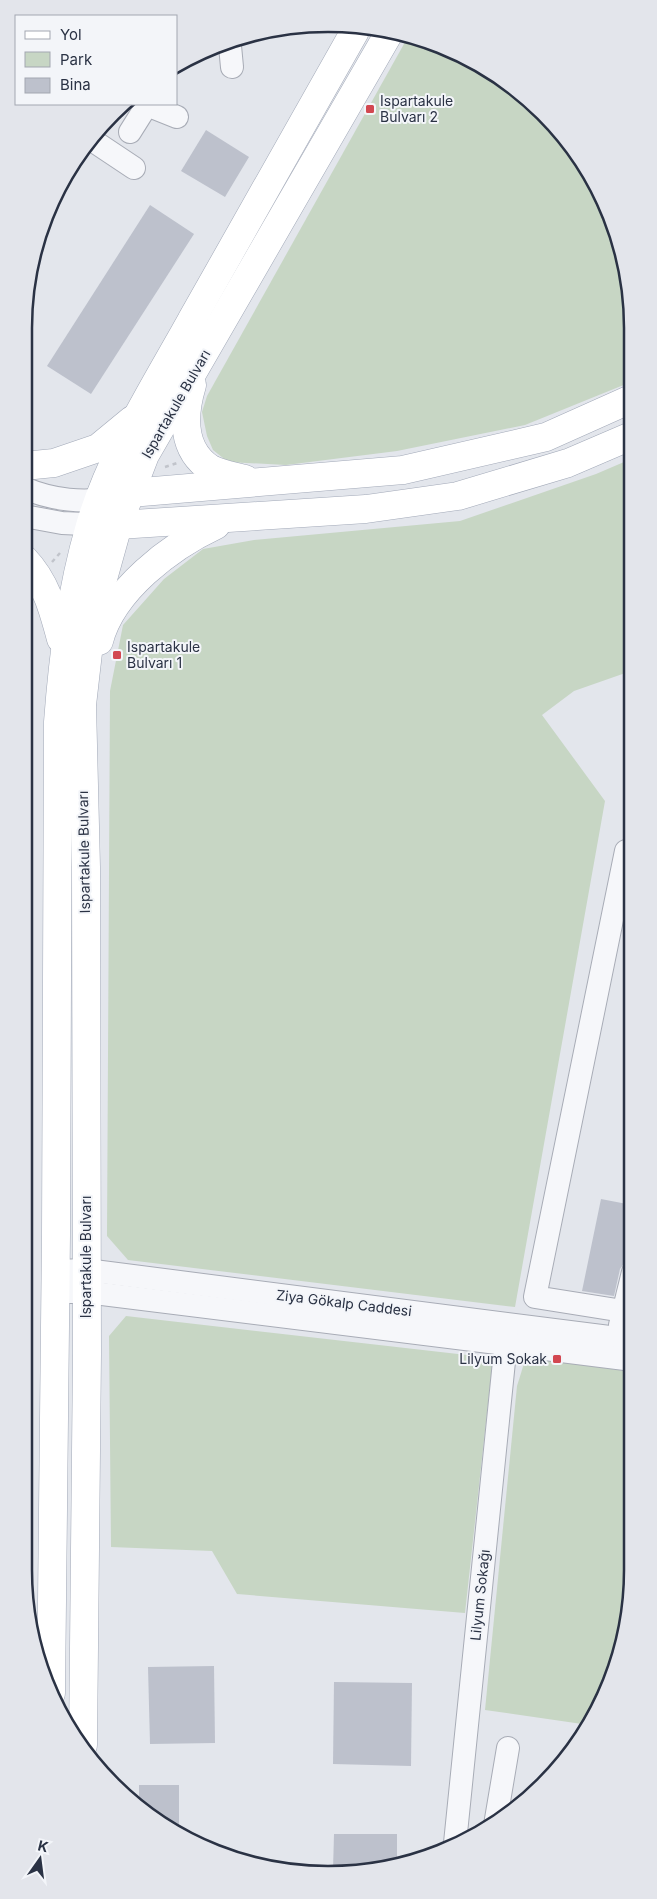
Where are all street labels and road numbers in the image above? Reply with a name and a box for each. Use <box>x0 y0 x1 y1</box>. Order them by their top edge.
street label: Ispartakule Bulvarı <box>138 346 214 461</box>
street label: Ispartakule Bulvarı <box>74 791 93 913</box>
street label: Ispartakule Bulvarı <box>77 1196 94 1318</box>
street label: Ziya Gökalp Caddesi <box>275 1286 413 1319</box>
street label: Lilyum Sokağı <box>466 1548 493 1642</box>

